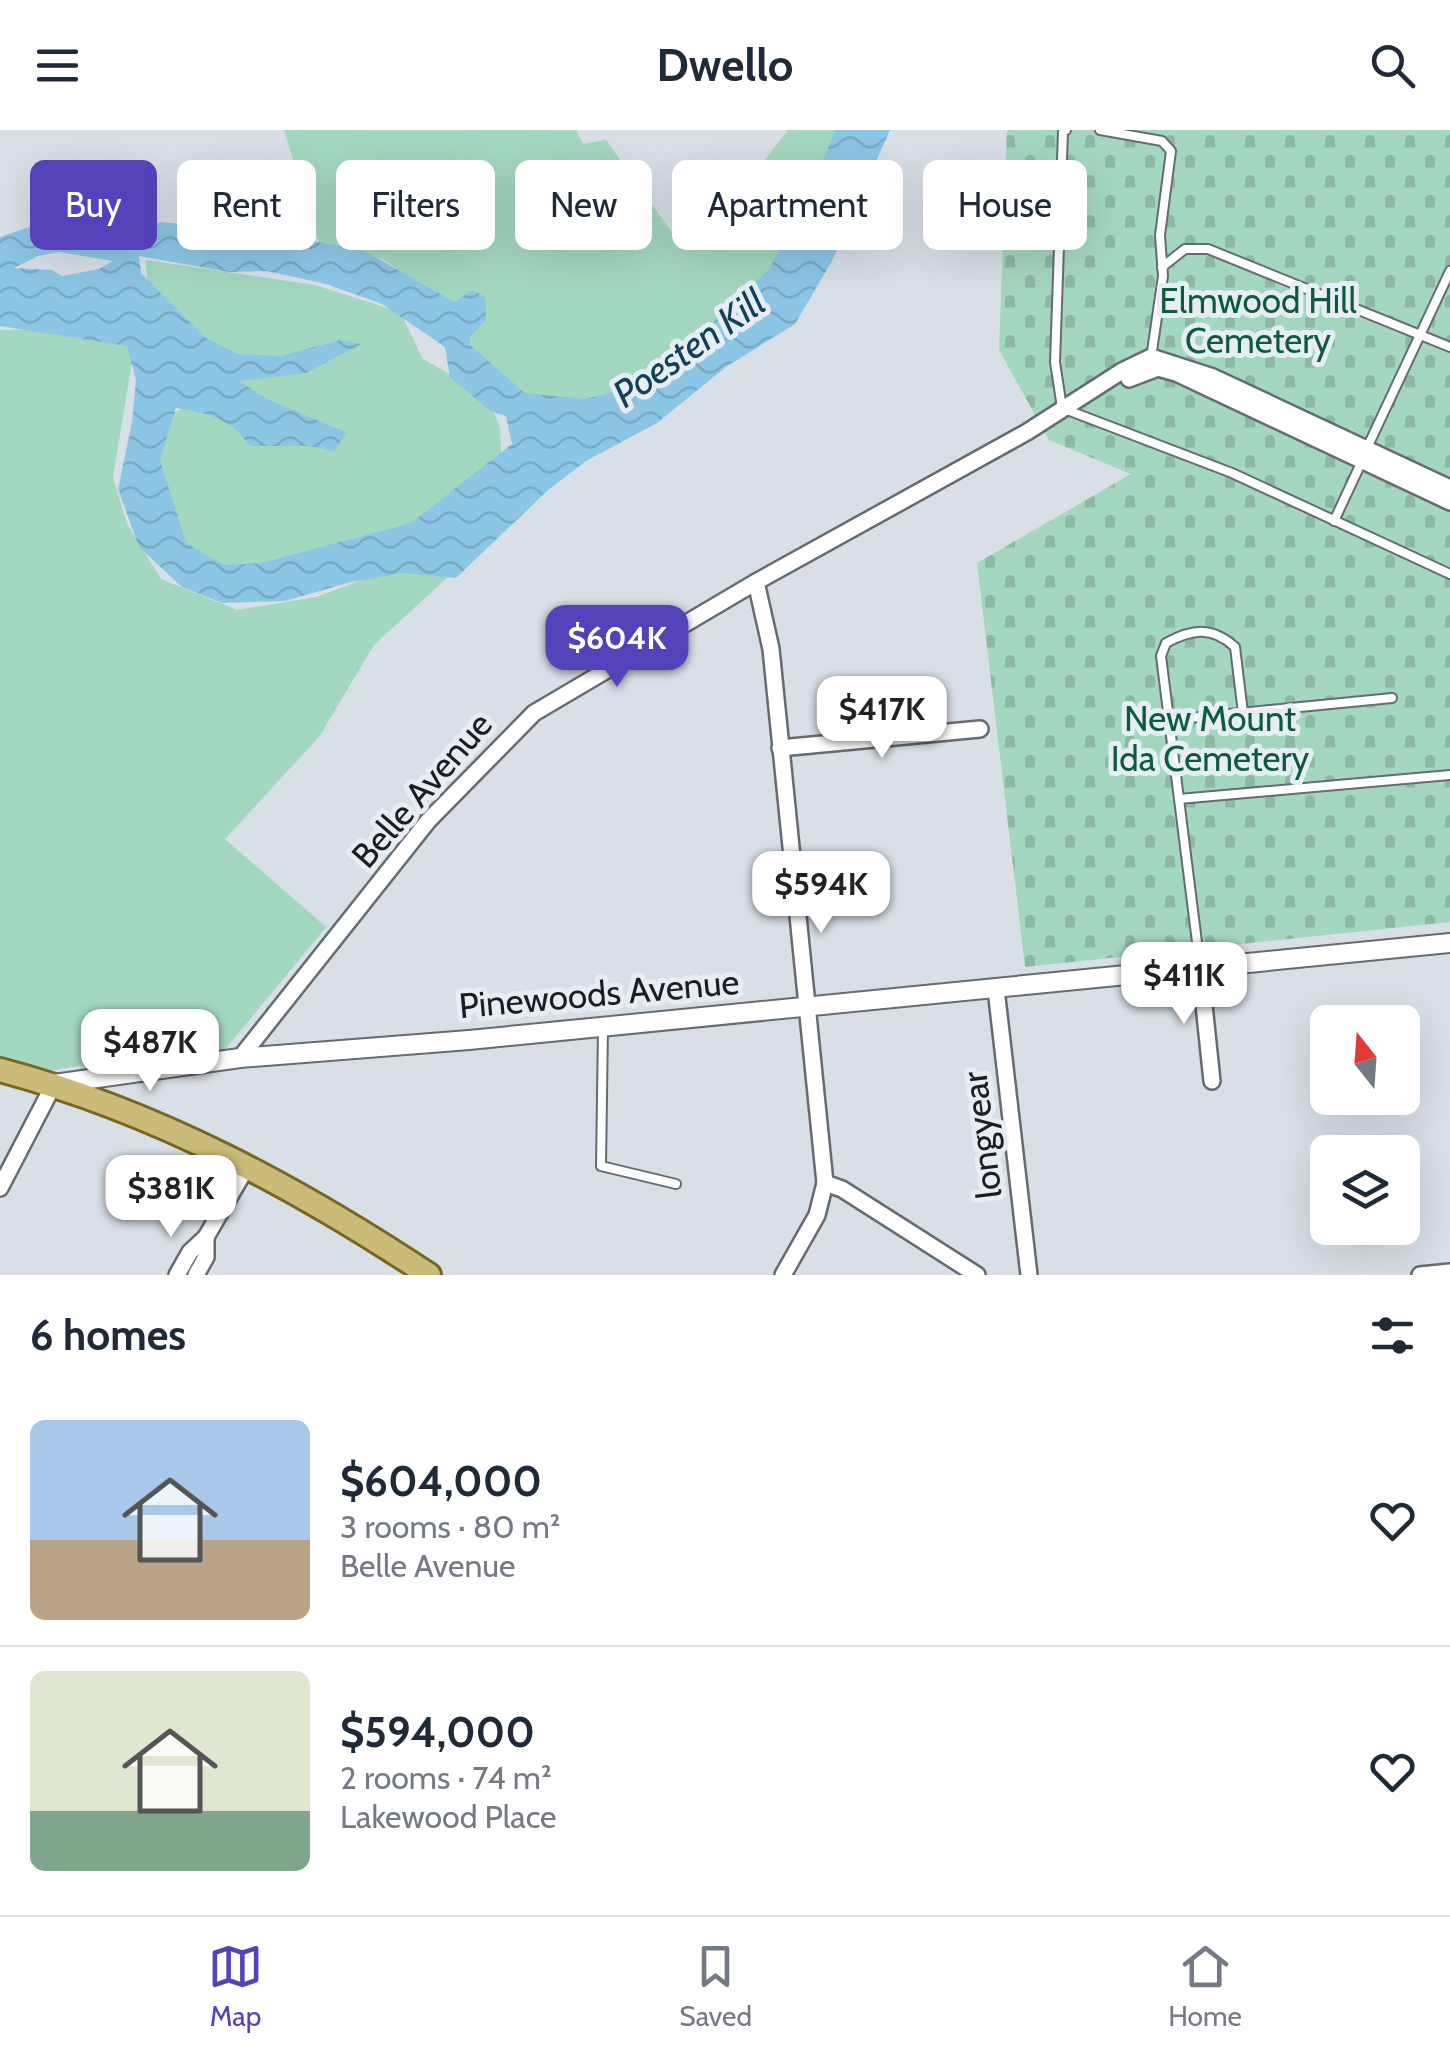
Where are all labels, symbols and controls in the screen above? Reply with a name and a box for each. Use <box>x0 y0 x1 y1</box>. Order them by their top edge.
icon: menu <box>30 38 85 93</box>
text: Dwello <box>656 38 794 92</box>
icon: search <box>1365 38 1420 93</box>
chip: Buy <box>30 160 157 250</box>
chip: Rent <box>177 160 316 250</box>
chip: Filters <box>336 160 495 250</box>
chip: New <box>515 160 652 250</box>
chip: Apartment <box>672 160 903 250</box>
chip: House <box>923 160 1087 250</box>
water label: Poesten Kill <box>603 278 774 417</box>
park label: Elmwood Hill Cemetery <box>1159 279 1357 362</box>
pin: $604K <box>547 605 687 690</box>
text: $604K <box>567 618 667 657</box>
pin: $417K <box>812 676 952 761</box>
text: $417K <box>839 689 925 728</box>
park label: New Mount Ida Cemetery <box>1111 697 1310 780</box>
street label: Belle Avenue <box>342 703 501 876</box>
pin: $594K <box>751 851 891 936</box>
text: $594K <box>774 864 868 903</box>
pin: $411K <box>1114 942 1254 1027</box>
text: $411K <box>1143 955 1225 994</box>
street label: Pinewoods Avenue <box>457 960 741 1027</box>
north arrow <box>1310 1005 1420 1115</box>
map controls <box>1310 1005 1420 1245</box>
pin: $487K <box>80 1009 220 1094</box>
text: $487K <box>103 1022 197 1061</box>
street label: longyear <box>952 1069 1011 1201</box>
button: layers <box>1310 1135 1420 1245</box>
pin: $381K <box>101 1155 241 1240</box>
text: $381K <box>127 1168 215 1207</box>
icon: filters <box>1365 1308 1420 1363</box>
text: 6 homes <box>30 1309 186 1361</box>
text: $604,000 <box>340 1455 542 1507</box>
icon: home <box>110 1460 230 1580</box>
icon: heart <box>1365 1493 1420 1548</box>
text: 3 rooms · 80 m² <box>340 1507 560 1546</box>
text: Belle Avenue <box>340 1546 516 1585</box>
text: $594,000 <box>340 1706 535 1758</box>
icon: home <box>110 1711 230 1831</box>
icon: heart <box>1365 1744 1420 1799</box>
text: 2 rooms · 74 m² <box>340 1758 552 1797</box>
text: Lakewood Place <box>340 1797 556 1836</box>
tab: Map <box>208 1939 263 2033</box>
tab: Saved <box>679 1939 752 2033</box>
tab: Home <box>1168 1939 1242 2033</box>

